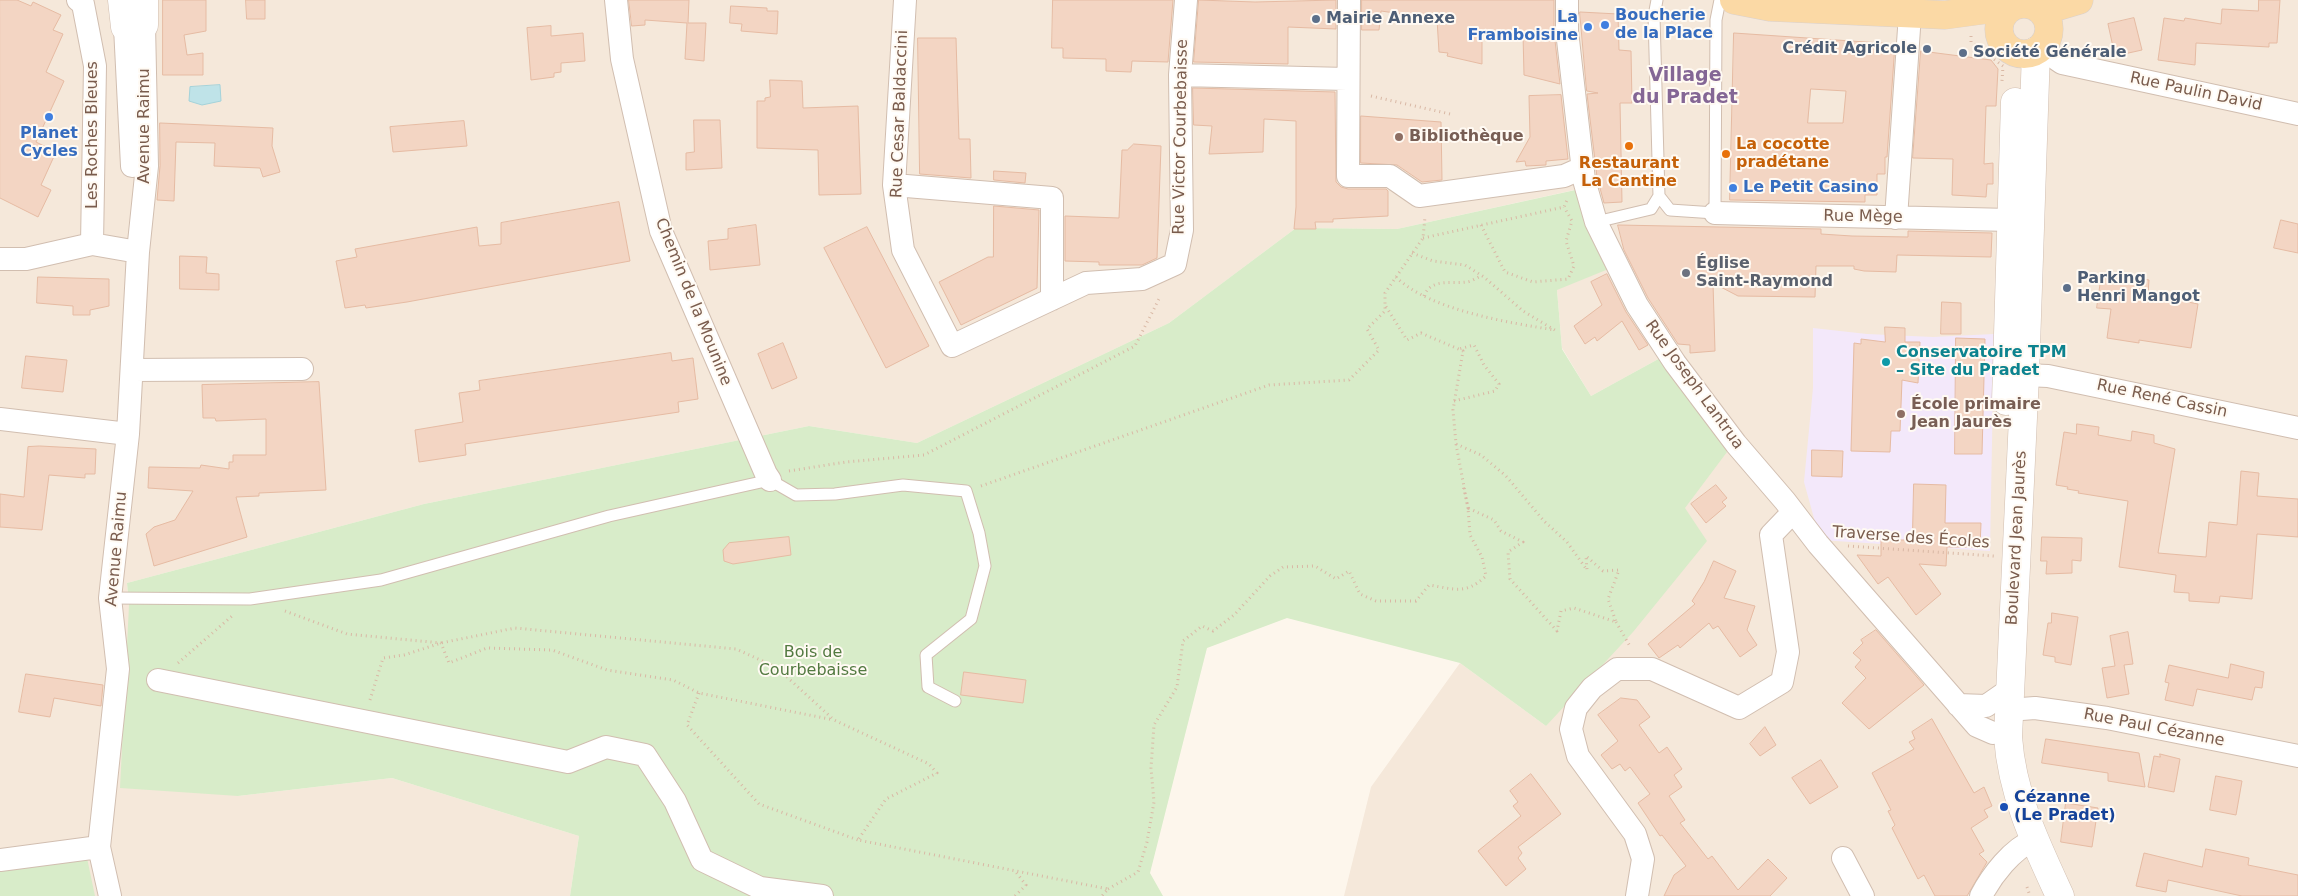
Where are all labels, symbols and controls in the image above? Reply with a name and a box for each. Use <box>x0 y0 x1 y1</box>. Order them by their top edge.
place label: Boucherie de la Place <box>1615 6 1713 44</box>
place label: La Framboisine <box>1468 8 1578 46</box>
place label: Mairie Annexe <box>1326 9 1455 29</box>
marker: Mairie Annexe <box>1310 13 1322 25</box>
marker: Boucherie de la Place <box>1599 19 1611 31</box>
marker: La Framboisine <box>1582 21 1594 33</box>
street label: Rue Cesar Baldaccini <box>887 30 913 198</box>
street label: Rue Victor Courbebaisse <box>1170 39 1192 235</box>
place label: Crédit Agricole <box>1782 39 1917 59</box>
marker: Crédit Agricole <box>1921 43 1933 55</box>
place label: Société Générale <box>1973 43 2127 63</box>
marker: Société Générale <box>1957 47 1969 59</box>
street label: Les Roches Bleues <box>83 61 103 209</box>
district label: Village du Pradet <box>1632 65 1738 109</box>
street label: Avenue Raimu <box>135 68 155 184</box>
street label: Rue Paulin David <box>2128 69 2264 115</box>
marker: Planet Cycles <box>43 111 55 123</box>
place label: Planet Cycles <box>20 124 78 162</box>
place label: Bibliothèque <box>1409 127 1524 147</box>
marker: Bibliothèque <box>1393 131 1405 143</box>
place label: La cocotte pradétane <box>1736 135 1830 173</box>
marker: Restaurant La Cantine <box>1623 140 1635 152</box>
marker: La cocotte pradétane <box>1720 148 1732 160</box>
place label: Restaurant La Cantine <box>1579 154 1679 192</box>
place label: Le Petit Casino <box>1743 178 1878 198</box>
marker: Le Petit Casino <box>1727 182 1739 194</box>
street label: Rue Mège <box>1823 207 1903 227</box>
street label: Chemin de la Mounine <box>651 215 735 389</box>
place label: Église Saint-Raymond <box>1696 254 1833 292</box>
marker: Église Saint-Raymond <box>1680 267 1692 279</box>
place label: Parking Henri Mangot <box>2077 269 2200 307</box>
marker: Parking Henri Mangot <box>2061 282 2073 294</box>
street label: Rue Joseph Lantrua <box>1641 317 1747 453</box>
place label: Conservatoire TPM – Site du Pradet <box>1896 343 2067 381</box>
marker: Conservatoire TPM – Site du Pradet <box>1880 356 1892 368</box>
street label: Rue René Cassin <box>2095 376 2229 422</box>
place label: École primaire Jean Jaurès <box>1911 395 2041 433</box>
marker: École primaire Jean Jaurès <box>1895 408 1907 420</box>
street label: Boulevard Jean Jaurès <box>2003 450 2031 626</box>
street label: Avenue Raimu <box>102 491 132 607</box>
street label: Traverse des Écoles <box>1832 523 1990 553</box>
park label: Bois de Courbebaisse <box>759 643 867 681</box>
street label: Rue Paul Cézanne <box>2082 705 2226 751</box>
place label: Cézanne (Le Pradet) <box>2014 788 2116 826</box>
marker: Cézanne (Le Pradet) <box>1998 801 2010 813</box>

